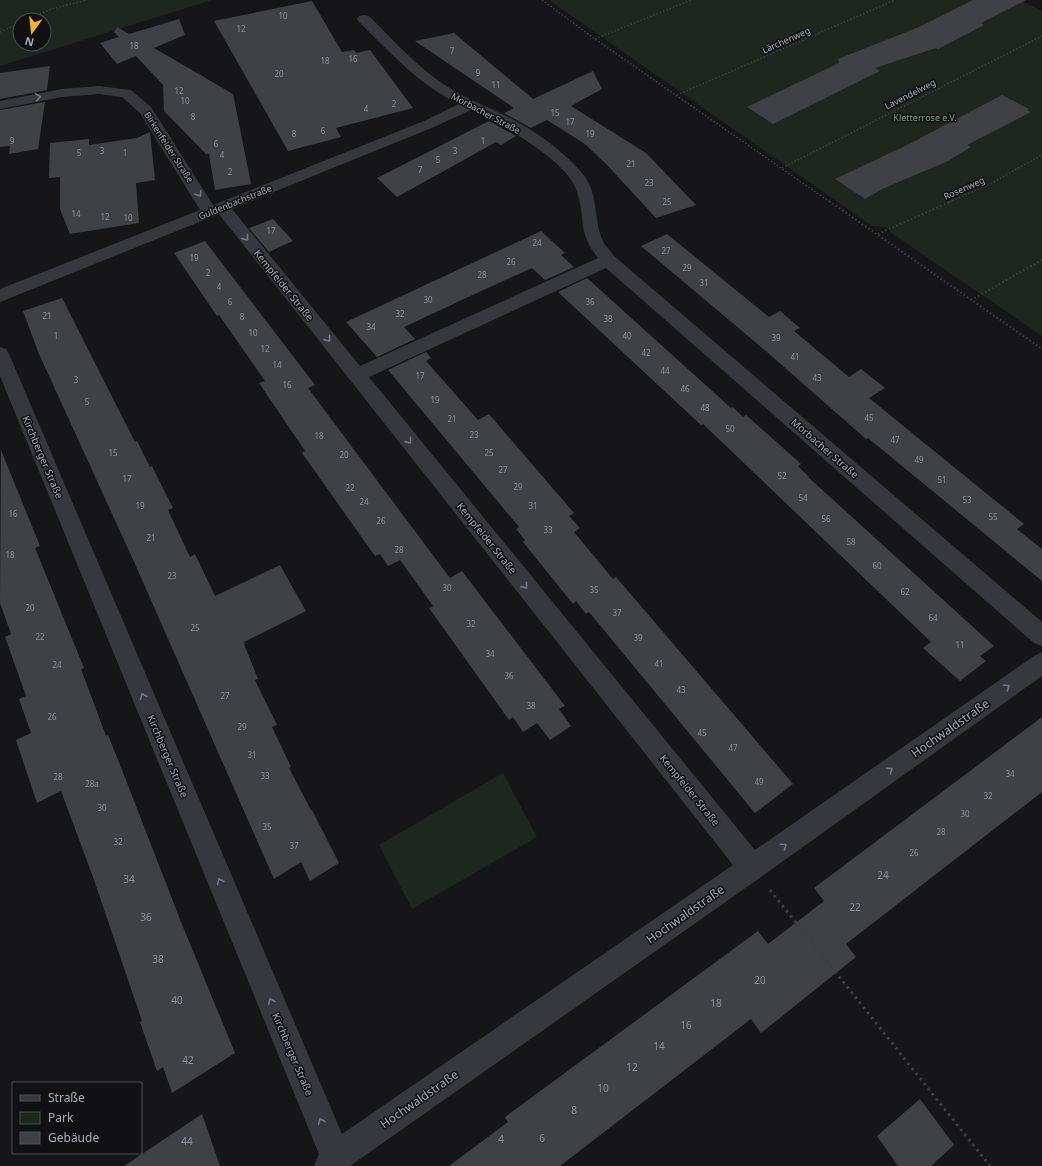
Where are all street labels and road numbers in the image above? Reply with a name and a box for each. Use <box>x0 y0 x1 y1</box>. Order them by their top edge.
street label: Lärchenweg <box>760 24 812 56</box>
street label: Lavendelweg <box>882 76 938 112</box>
street label: Morbacher Straße <box>449 89 523 137</box>
street label: Birkenfelder Straße <box>141 109 197 185</box>
street label: Rosenweg <box>941 173 987 203</box>
street label: Guldenbachstraße <box>196 181 274 223</box>
street label: Kempfelder Straße <box>251 246 317 324</box>
street label: Kirchberger Straße <box>19 413 67 501</box>
street label: Morbacher Straße <box>788 415 862 481</box>
street label: Kempfelder Straße <box>454 499 520 577</box>
street label: Hochwaldstraße <box>908 695 993 761</box>
street label: Kirchberger Straße <box>144 712 192 800</box>
street label: Kempfelder Straße <box>657 751 723 829</box>
street label: Hochwaldstraße <box>643 881 728 947</box>
street label: Kirchberger Straße <box>269 1010 317 1098</box>
street label: Hochwaldstraße <box>377 1066 462 1132</box>

